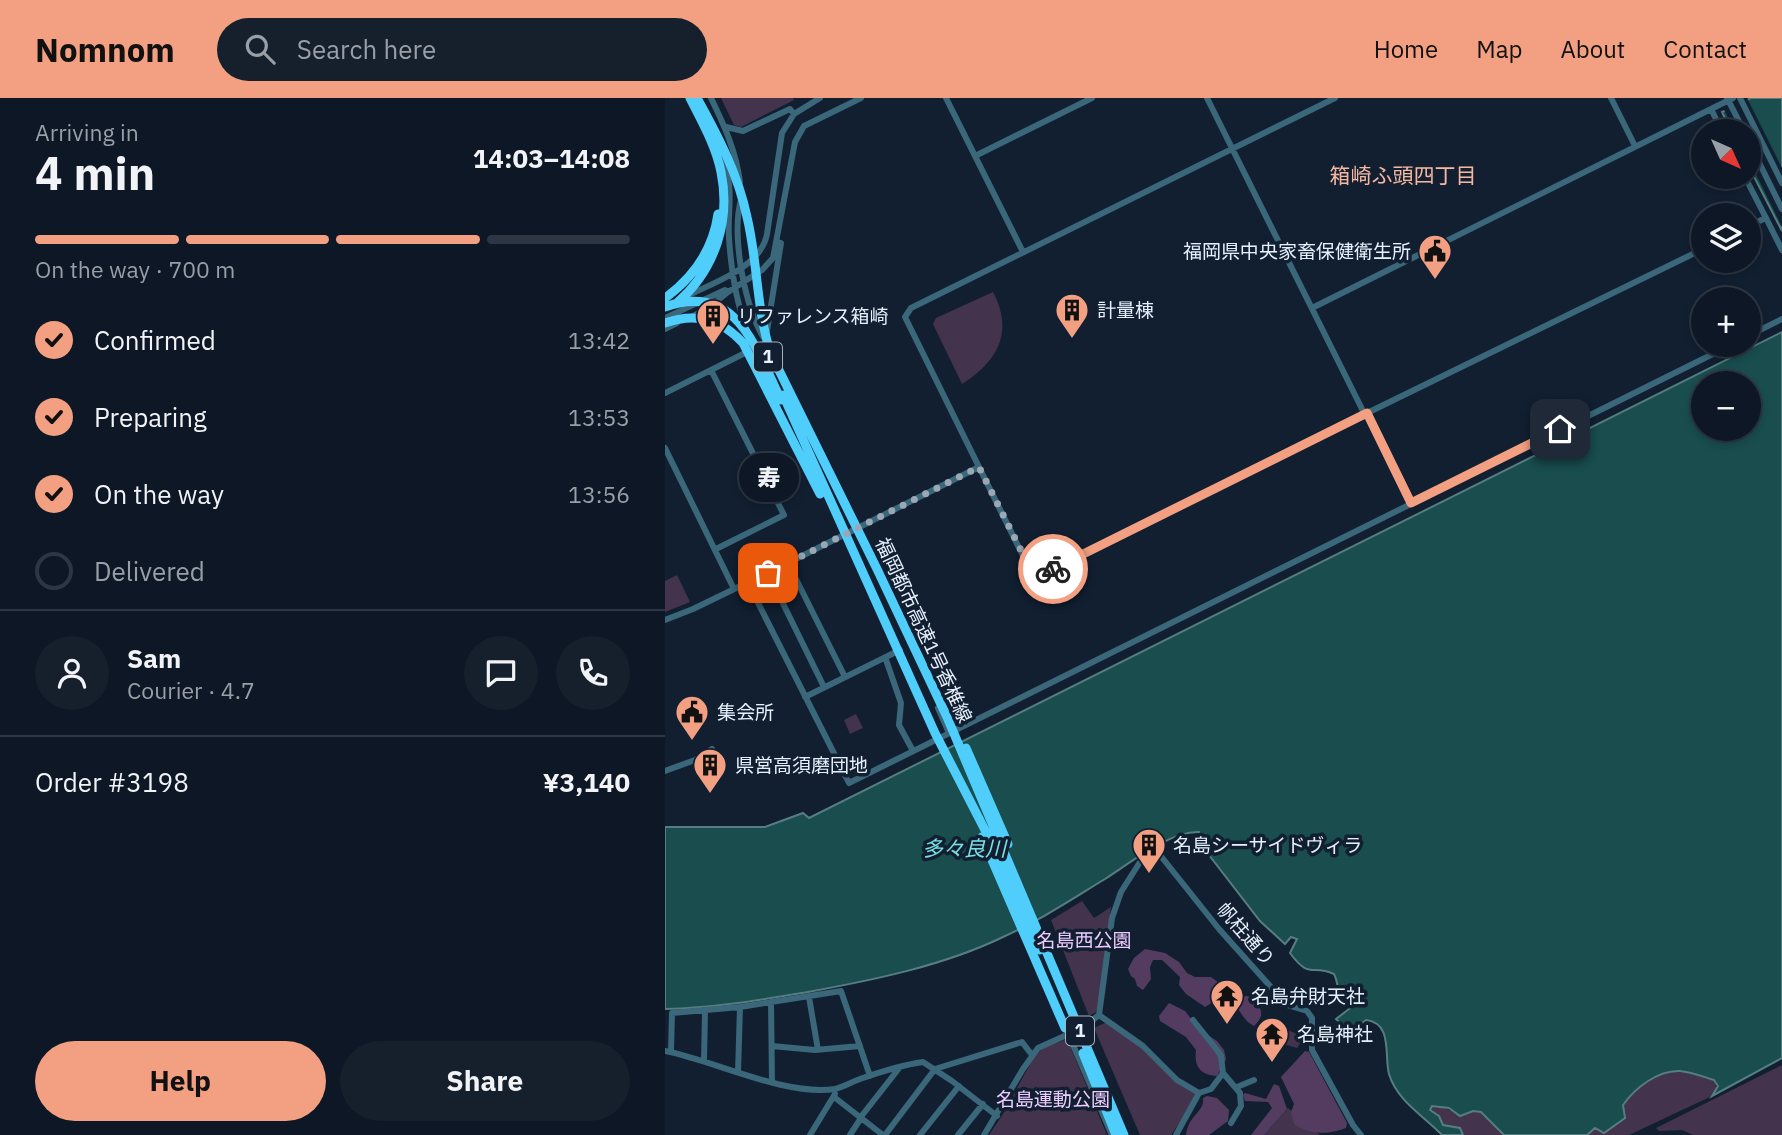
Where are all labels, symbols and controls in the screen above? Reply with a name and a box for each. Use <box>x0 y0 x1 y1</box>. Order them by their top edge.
search box <box>217 18 707 81</box>
text: Nomnom <box>35 28 175 71</box>
icon: search <box>241 30 279 68</box>
text: Search here <box>297 32 436 66</box>
text: Home <box>1374 33 1438 65</box>
text: Map <box>1476 33 1522 65</box>
text: About <box>1560 33 1625 65</box>
text: Contact <box>1663 33 1747 65</box>
text: Arriving in <box>35 117 139 147</box>
north arrow <box>1691 119 1761 189</box>
map controls <box>1691 119 1761 441</box>
text: 14:03–14:08 <box>473 141 630 175</box>
text: 4 min <box>35 143 155 203</box>
district label: 箱崎ふ頭四丁目 <box>1330 161 1477 189</box>
button: layers <box>1691 203 1761 273</box>
public building icon: 福岡県中央家畜保健衛生所 <box>1416 232 1454 281</box>
place label: 福岡県中央家畜保健衛生所 <box>1183 239 1411 263</box>
text: On the way · 700 m <box>35 254 235 284</box>
button: + <box>1691 287 1761 357</box>
building icon: 計量棟 <box>1053 291 1091 340</box>
building icon: リファレンス箱崎 <box>694 297 732 346</box>
place label: 計量棟 <box>1097 298 1154 322</box>
place label: リファレンス箱崎 <box>737 304 889 328</box>
icon: check <box>35 321 73 359</box>
text: Confirmed <box>94 323 216 357</box>
text: 13:42 <box>568 325 630 355</box>
road number: 1 <box>754 342 782 372</box>
button: − <box>1691 371 1761 441</box>
icon: check <box>35 398 73 436</box>
pin <box>1530 399 1590 459</box>
text: Preparing <box>94 400 207 434</box>
text: 13:53 <box>568 402 630 432</box>
icon: home <box>1541 410 1579 448</box>
callout: 寿 <box>738 454 798 503</box>
text: 寿 <box>758 462 781 492</box>
icon: check <box>35 475 73 513</box>
text: On the way <box>94 477 224 511</box>
text: 13:56 <box>568 479 630 509</box>
street label: 福岡都市高速1号香椎線 <box>871 534 977 726</box>
courier <box>1018 534 1088 604</box>
pin <box>738 543 798 603</box>
icon: bike <box>1034 550 1072 588</box>
text: Delivered <box>94 554 205 588</box>
icon: bag <box>749 554 787 592</box>
button: person <box>35 636 109 710</box>
button: chat <box>464 636 538 710</box>
button: phone <box>556 636 630 710</box>
text: Sam <box>127 641 181 675</box>
text: Courier · 4.7 <box>127 675 255 705</box>
public building icon: 集会所 <box>673 693 711 742</box>
place label: 集会所 <box>717 700 774 724</box>
building icon: 県営高須磨団地 <box>691 746 729 795</box>
place label: 県営高須磨団地 <box>735 753 868 777</box>
text: Order #3198 <box>35 765 189 799</box>
text: ¥3,140 <box>543 765 630 799</box>
building icon: 名島シーサイドヴィラ <box>1130 826 1168 875</box>
place label: 名島シーサイドヴィラ <box>1173 833 1363 857</box>
water label: 多々良川 <box>922 834 1008 862</box>
street label: 帆柱通り <box>1212 897 1280 971</box>
park label: 名島西公園 <box>1036 928 1132 952</box>
temple icon: 名島弁財天社 <box>1208 977 1246 1026</box>
place label: 名島弁財天社 <box>1251 984 1365 1008</box>
temple icon: 名島神社 <box>1253 1015 1291 1064</box>
road number: 1 <box>1066 1016 1094 1046</box>
place label: 名島神社 <box>1297 1022 1373 1046</box>
button: Help <box>35 1041 326 1121</box>
button: Share <box>340 1041 630 1121</box>
park label: 名島運動公園 <box>996 1087 1110 1111</box>

